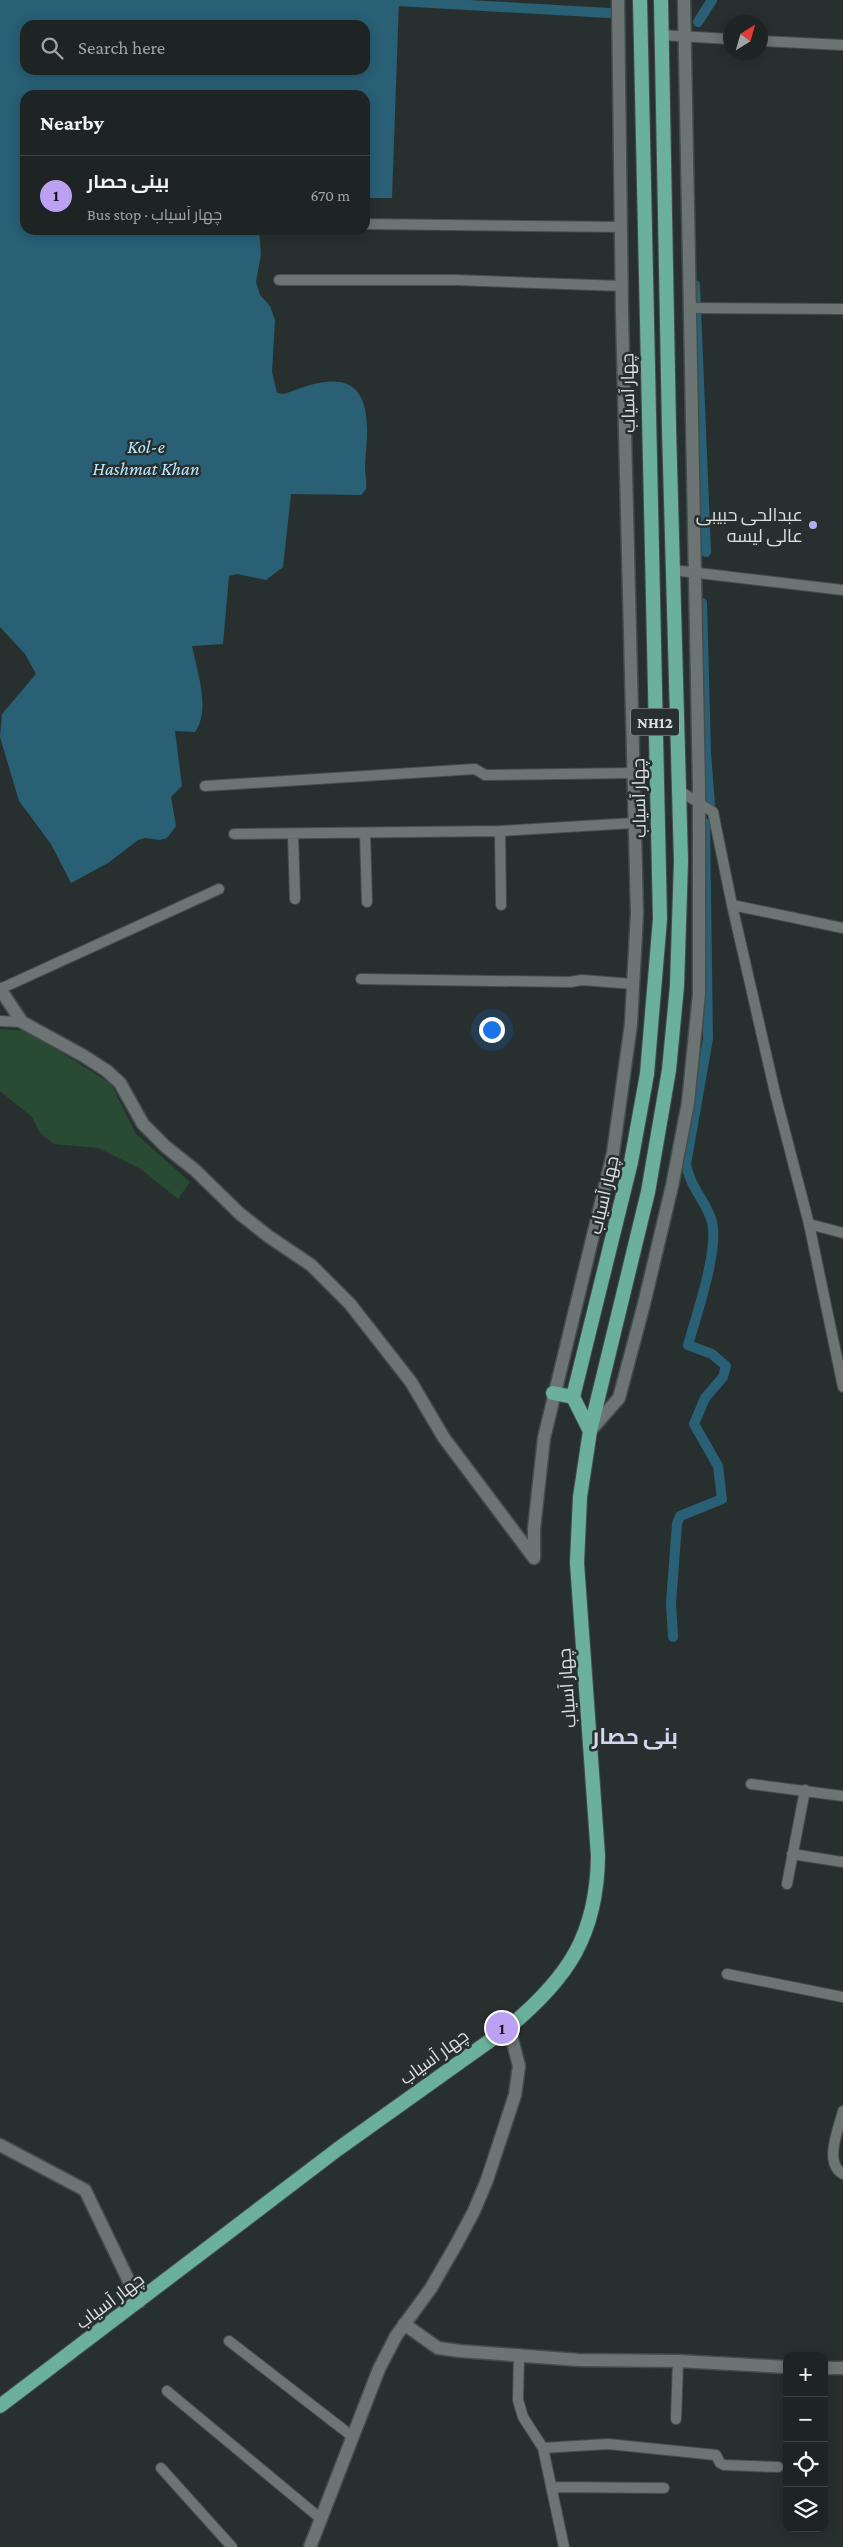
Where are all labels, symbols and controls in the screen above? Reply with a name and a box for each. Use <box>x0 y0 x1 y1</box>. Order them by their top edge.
north arrow <box>723 15 768 60</box>
search box <box>20 20 370 75</box>
icon: search <box>38 34 66 62</box>
text: Search here <box>78 37 165 58</box>
text: Nearby <box>40 111 104 135</box>
text: بینی حصار <box>87 171 169 192</box>
text: 1 <box>53 187 59 204</box>
text: 670 m <box>310 187 350 204</box>
text: Bus stop · چهار آسیاب <box>87 206 222 223</box>
street label: چهار آسیاب <box>617 353 641 433</box>
water label: Kol-e Hashmat Khan <box>92 436 200 479</box>
place label: عبدالحی حبیبی عالی لیسه <box>696 505 803 547</box>
marker: عبدالحی حبیبی عالی لیسه <box>807 519 819 531</box>
road number: NH12 <box>631 709 679 736</box>
street label: چهار آسیاب <box>628 758 652 838</box>
your location <box>479 1017 505 1043</box>
street label: چهار آسیاب <box>585 1154 625 1237</box>
street label: چهار آسیاب <box>554 1647 582 1729</box>
district label: بنی حصار <box>591 1724 678 1750</box>
pin: 1 <box>486 2009 518 2047</box>
street label: چهار آسیاب <box>396 2025 473 2090</box>
street label: چهار آسیاب <box>72 2269 149 2335</box>
map controls <box>783 2352 828 2532</box>
button: + <box>783 2352 828 2397</box>
button: − <box>783 2397 828 2442</box>
button: locate <box>783 2442 828 2487</box>
button: layers <box>783 2487 828 2532</box>

